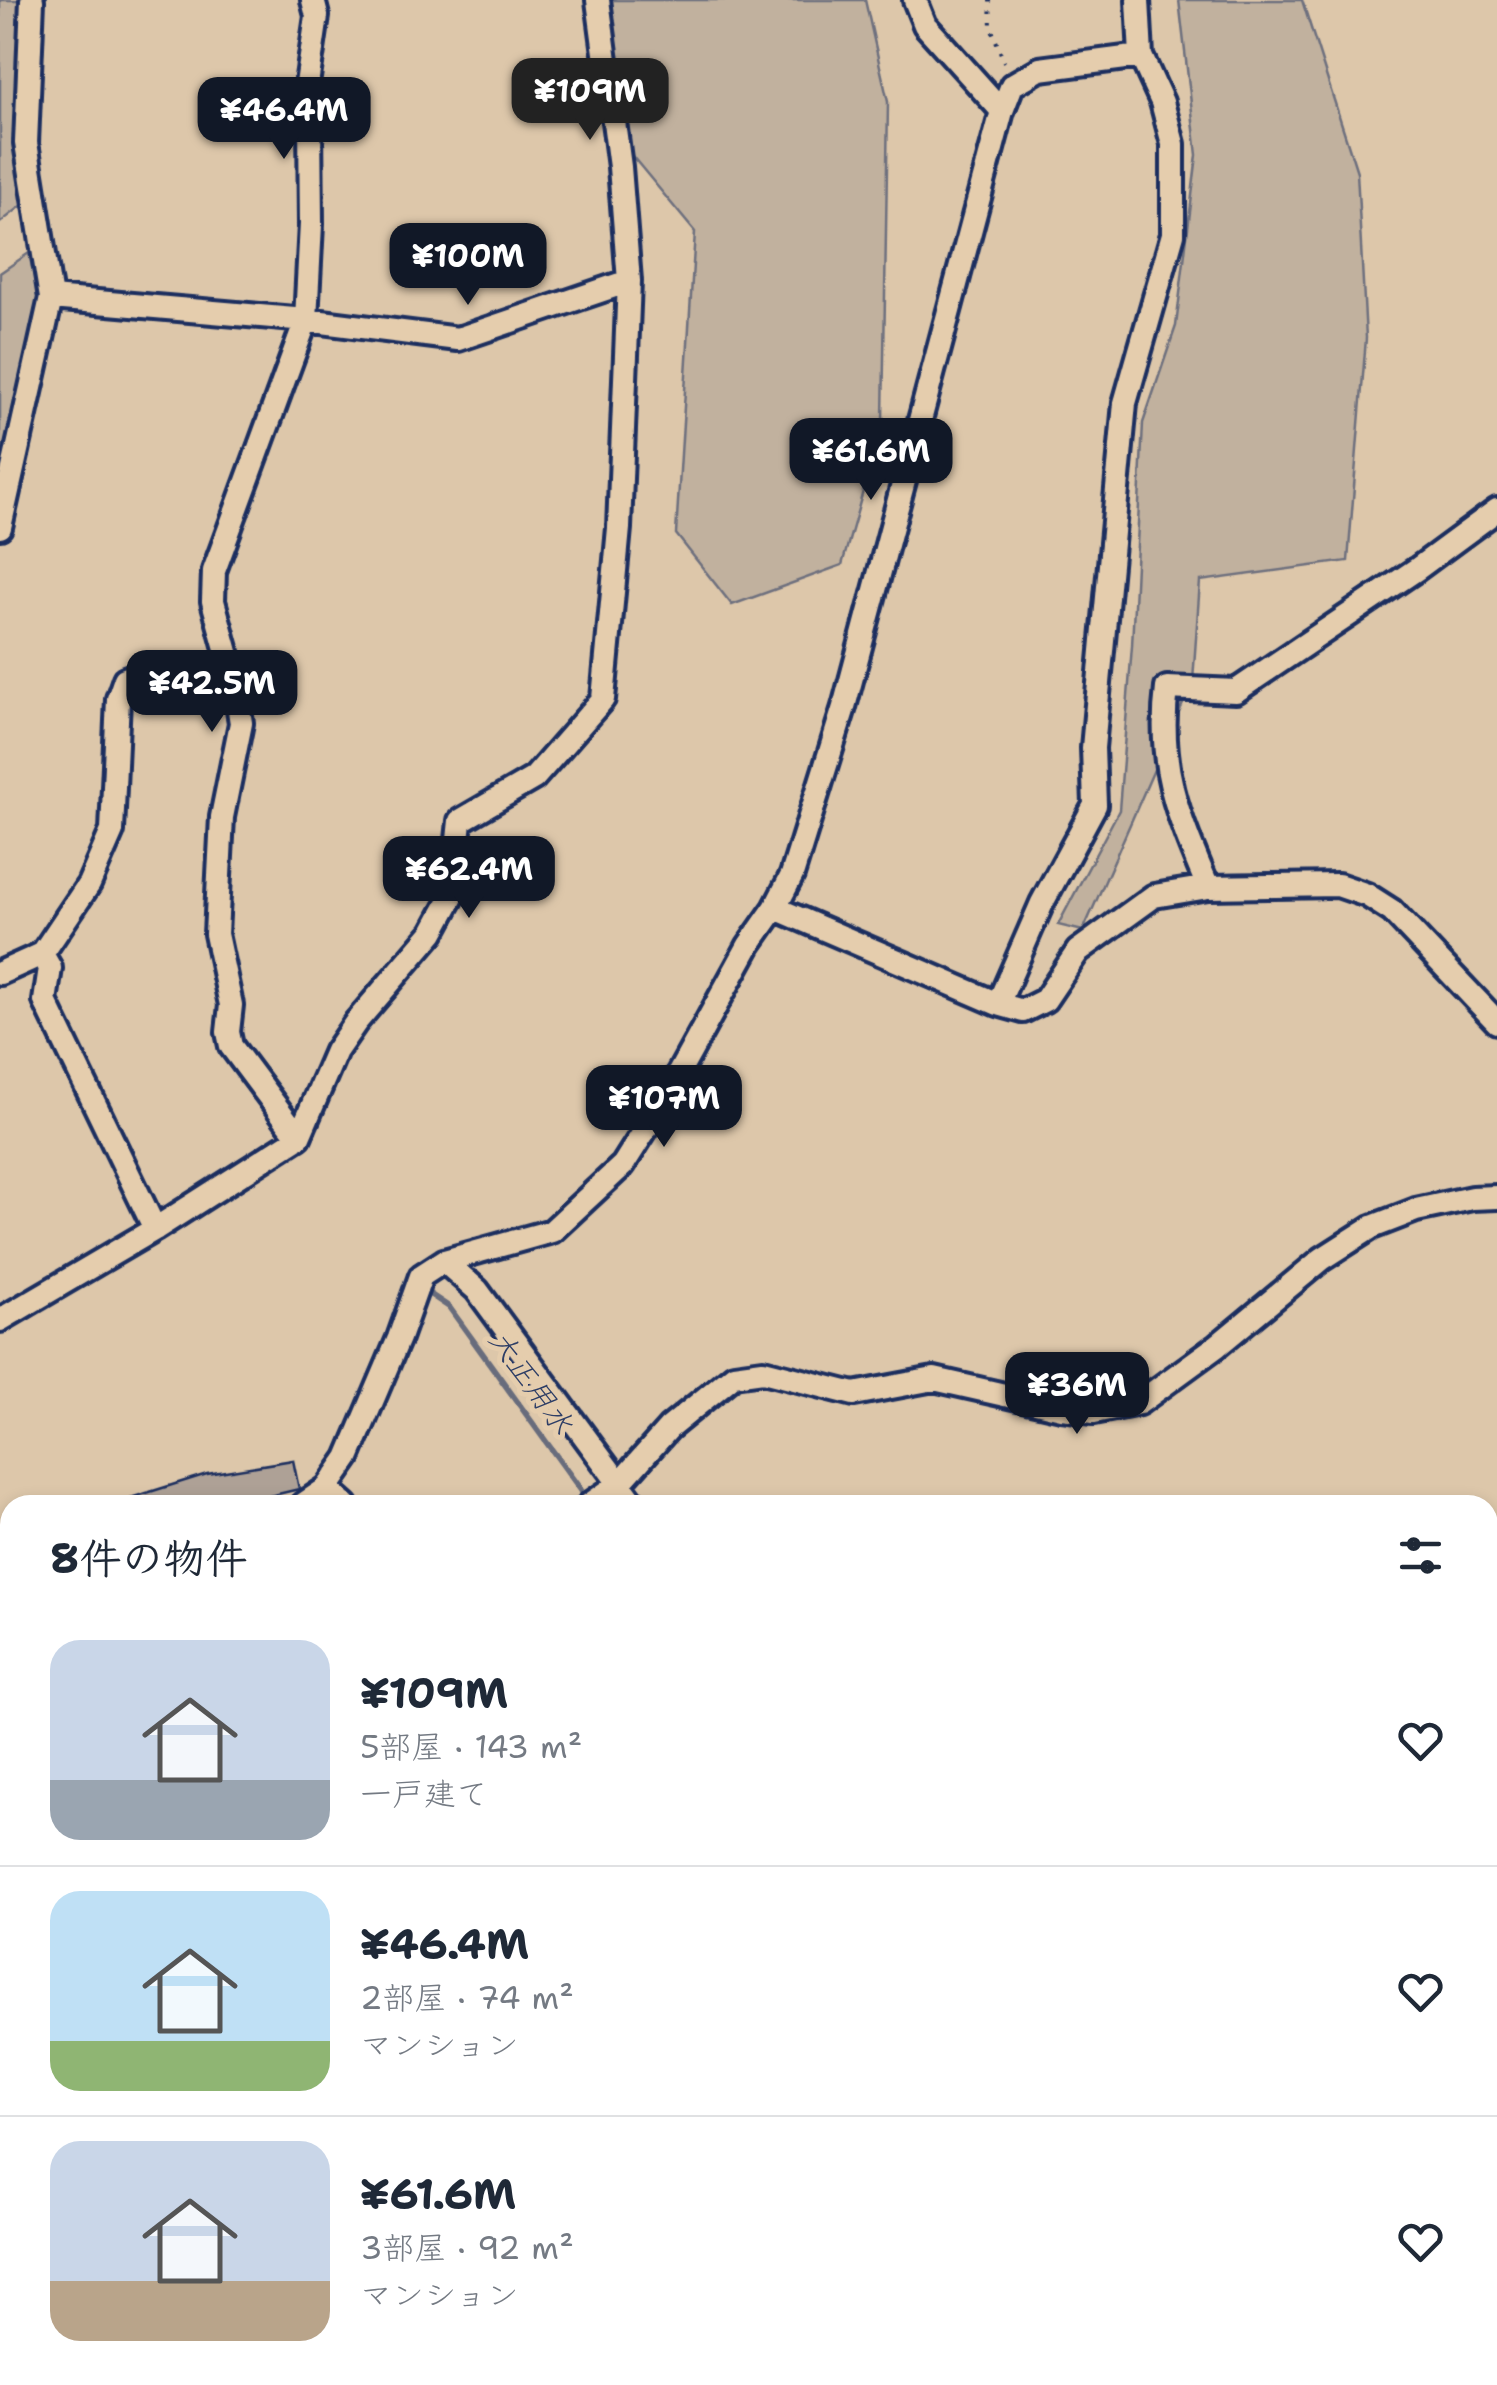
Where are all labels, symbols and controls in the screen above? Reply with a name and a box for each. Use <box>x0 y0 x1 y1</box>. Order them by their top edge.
pin: ¥109M <box>520 58 660 143</box>
text: ¥109M <box>534 69 646 112</box>
pin: ¥46.4M <box>203 77 365 162</box>
text: ¥46.4M <box>220 88 348 131</box>
pin: ¥100M <box>398 223 538 308</box>
text: ¥100M <box>412 234 524 277</box>
pin: ¥61.6M <box>790 418 952 503</box>
text: ¥61.6M <box>812 429 930 472</box>
pin: ¥42.5M <box>131 650 293 735</box>
text: ¥42.5M <box>148 661 276 704</box>
pin: ¥62.4M <box>388 836 550 921</box>
text: ¥62.4M <box>405 847 533 890</box>
pin: ¥107M <box>594 1065 734 1150</box>
text: ¥107M <box>608 1076 720 1119</box>
water label: 大正用水 <box>480 1321 583 1442</box>
pin: ¥36M <box>1018 1352 1136 1437</box>
text: ¥36M <box>1027 1363 1127 1406</box>
icon: filters <box>1393 1528 1448 1583</box>
text: 8件の物件 <box>50 1530 247 1586</box>
text: ¥109M <box>360 1665 508 1721</box>
icon: home <box>130 1680 250 1800</box>
icon: heart <box>1393 1713 1448 1768</box>
text: 5部屋 · 143 m² <box>360 1725 582 1768</box>
text: 一戸建て <box>360 1772 488 1815</box>
text: ¥46.4M <box>360 1916 529 1972</box>
icon: home <box>130 1931 250 2051</box>
icon: heart <box>1393 1964 1448 2019</box>
text: 2部屋 · 74 m² <box>360 1976 574 2019</box>
text: マンション <box>360 2023 519 2066</box>
text: ¥61.6M <box>360 2166 516 2222</box>
icon: home <box>130 2181 250 2301</box>
icon: heart <box>1393 2214 1448 2269</box>
text: 3部屋 · 92 m² <box>360 2226 574 2269</box>
text: マンション <box>360 2273 519 2316</box>

